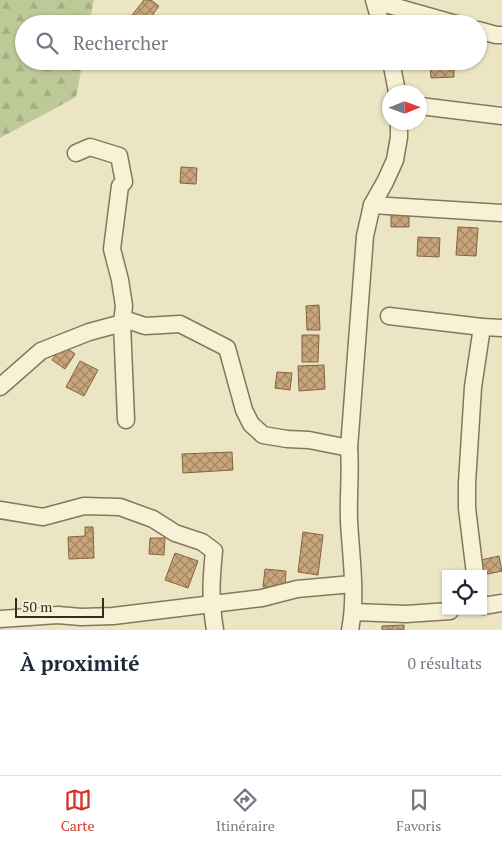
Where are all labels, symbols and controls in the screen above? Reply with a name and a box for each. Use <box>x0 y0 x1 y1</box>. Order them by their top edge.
search box <box>15 15 487 70</box>
icon: search <box>33 29 61 57</box>
text: Rechercher <box>73 30 168 55</box>
north arrow <box>382 85 427 130</box>
map controls <box>442 570 487 615</box>
button: locate <box>442 570 487 615</box>
scale bar <box>15 595 104 618</box>
text: 50 m <box>22 597 52 616</box>
text: À proximité <box>20 649 140 677</box>
text: 0 résultats <box>408 652 482 674</box>
tab: Carte <box>61 786 94 835</box>
tab: Itinéraire <box>216 786 275 835</box>
tab: Favoris <box>396 786 441 835</box>

